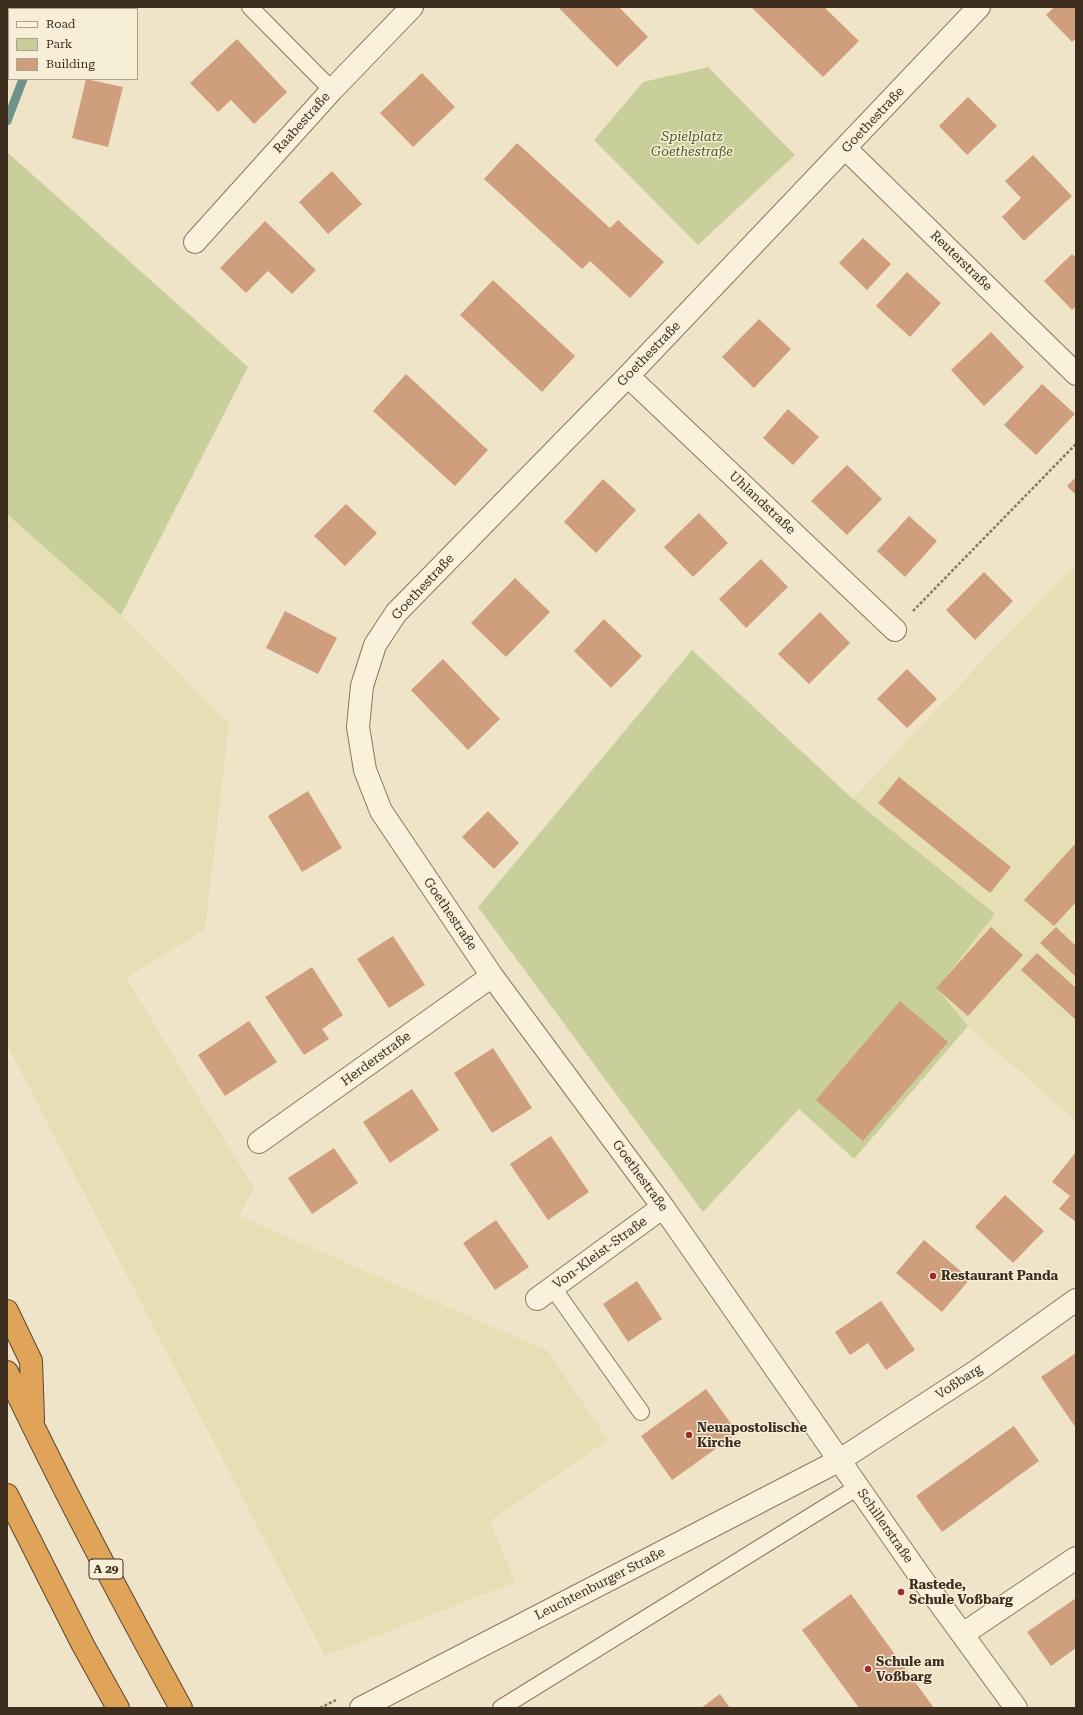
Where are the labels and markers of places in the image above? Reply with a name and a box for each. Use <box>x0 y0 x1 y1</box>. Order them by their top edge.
place label: Restaurant Panda <box>941 1268 1058 1284</box>
marker: Restaurant Panda <box>928 1271 938 1281</box>
place label: Neuapostolische Kirche <box>697 1420 807 1451</box>
marker: Neuapostolische Kirche <box>684 1430 694 1440</box>
place label: Rastede, Schule Voßbarg <box>909 1577 1013 1608</box>
marker: Rastede, Schule Voßbarg <box>896 1587 906 1597</box>
place label: Schule am Voßbarg <box>876 1654 944 1685</box>
marker: Schule am Voßbarg <box>863 1664 873 1674</box>

